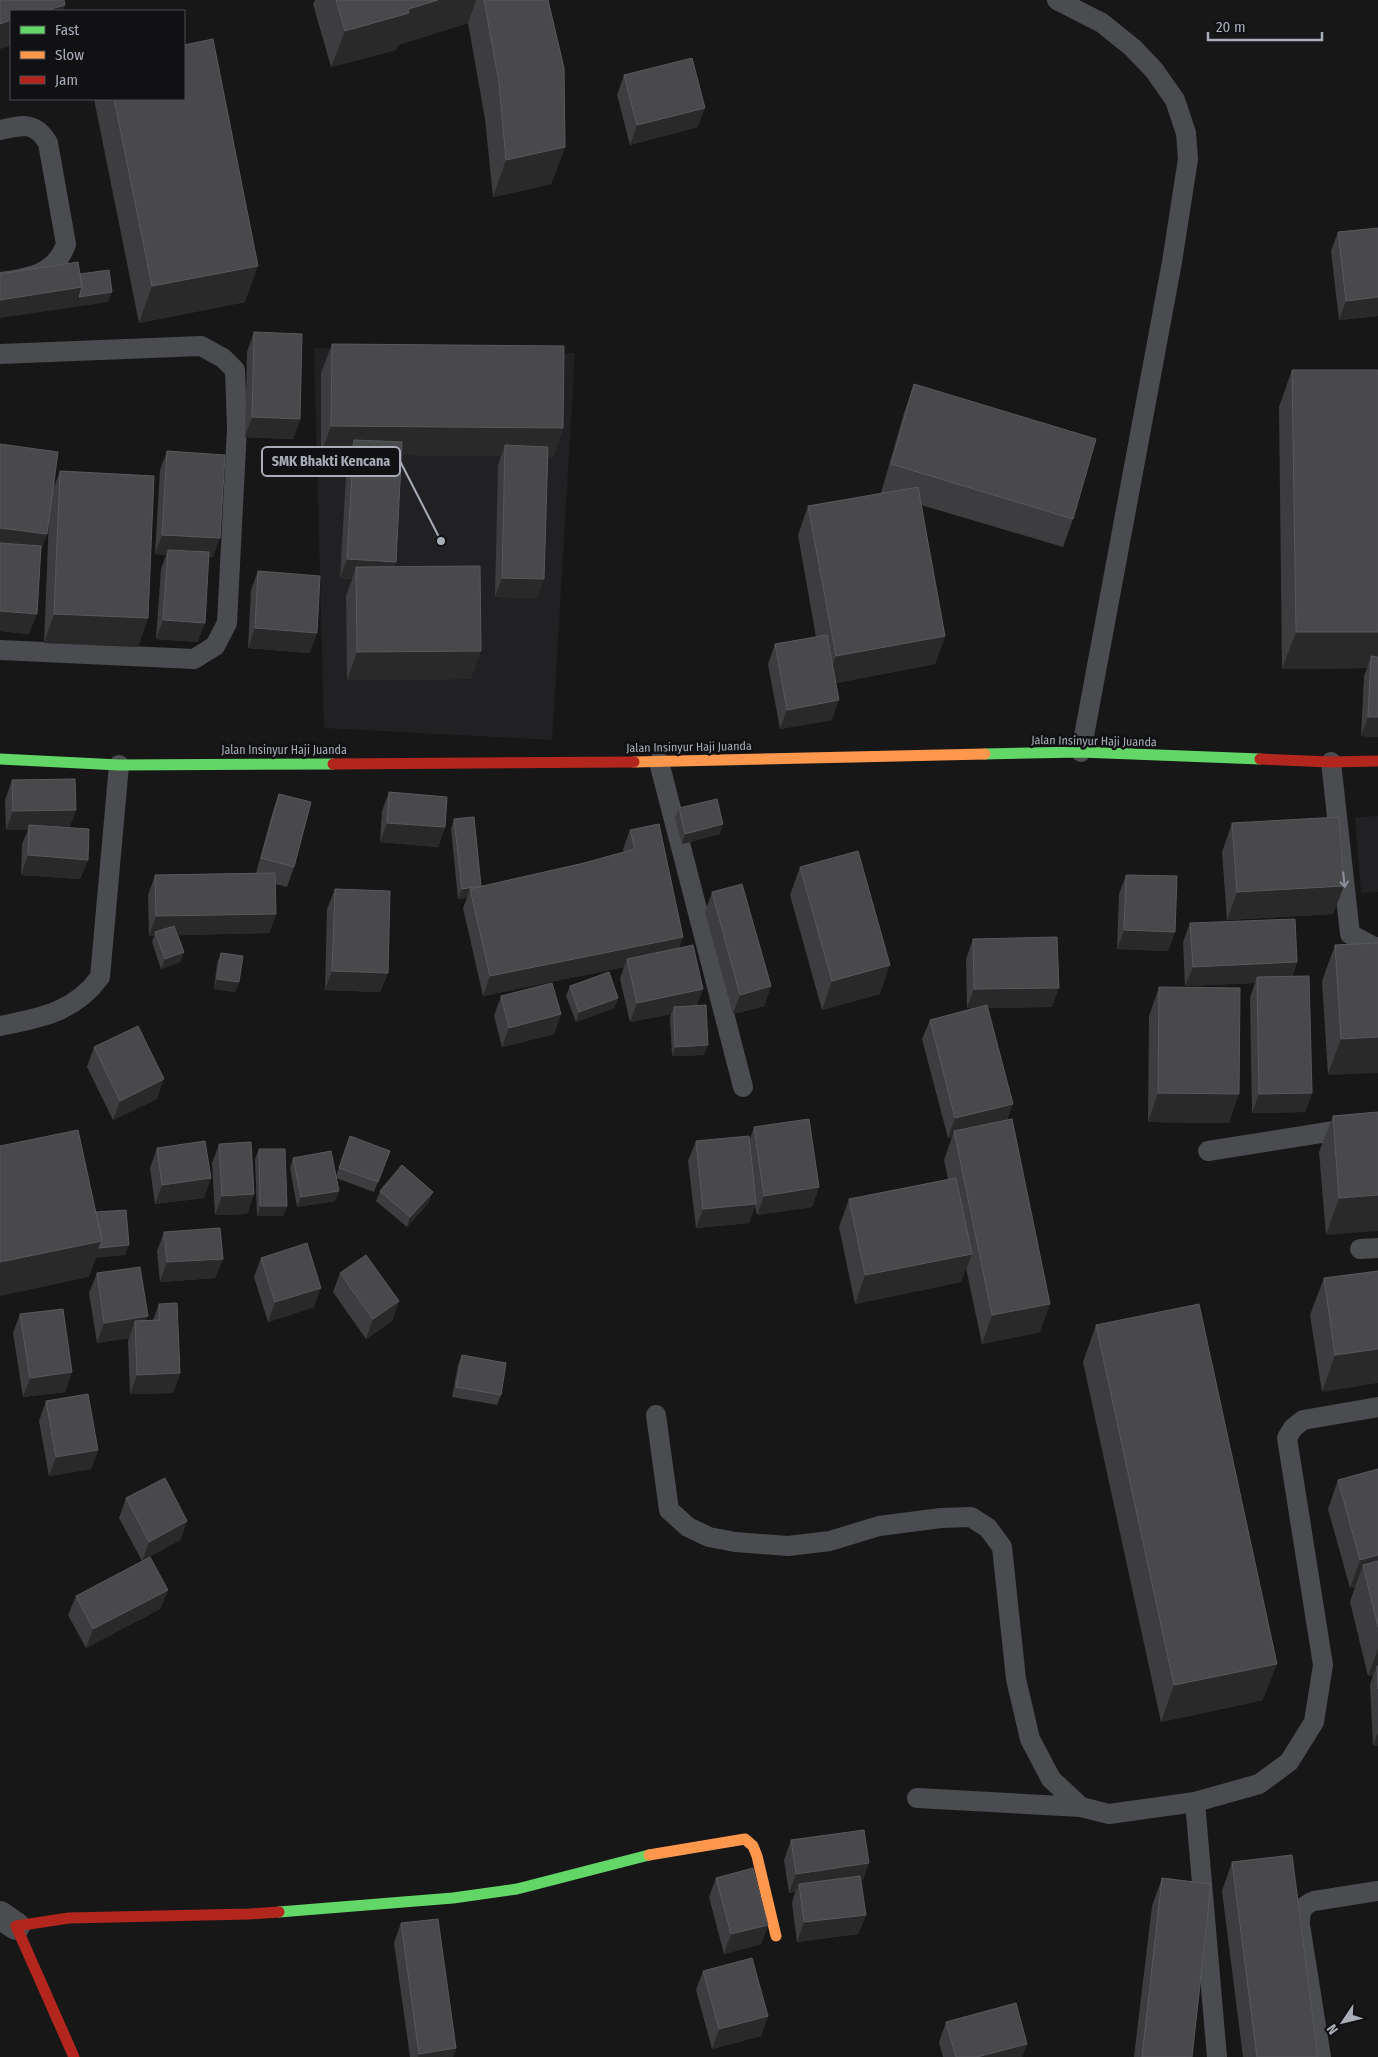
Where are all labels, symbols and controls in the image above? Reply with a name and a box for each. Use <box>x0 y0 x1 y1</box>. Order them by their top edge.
legend <box>10 10 185 100</box>
scale bar <box>1208 10 1322 42</box>
text: 20 m <box>1216 18 1246 36</box>
text: Fast <box>55 21 79 39</box>
text: Slow <box>55 46 84 64</box>
text: Jam <box>55 71 78 89</box>
callout: SMK Bhakti Kencana <box>262 447 400 476</box>
text: SMK Bhakti Kencana <box>272 453 390 470</box>
street label: Jalan Insinyur Haji Juanda <box>1031 733 1157 749</box>
street label: Jalan Insinyur Haji Juanda <box>626 739 752 755</box>
street label: Jalan Insinyur Haji Juanda <box>221 743 347 757</box>
one-way arrow <box>1339 871 1349 887</box>
north arrow <box>1318 1997 1368 2047</box>
text: N <box>1323 2021 1342 2037</box>

